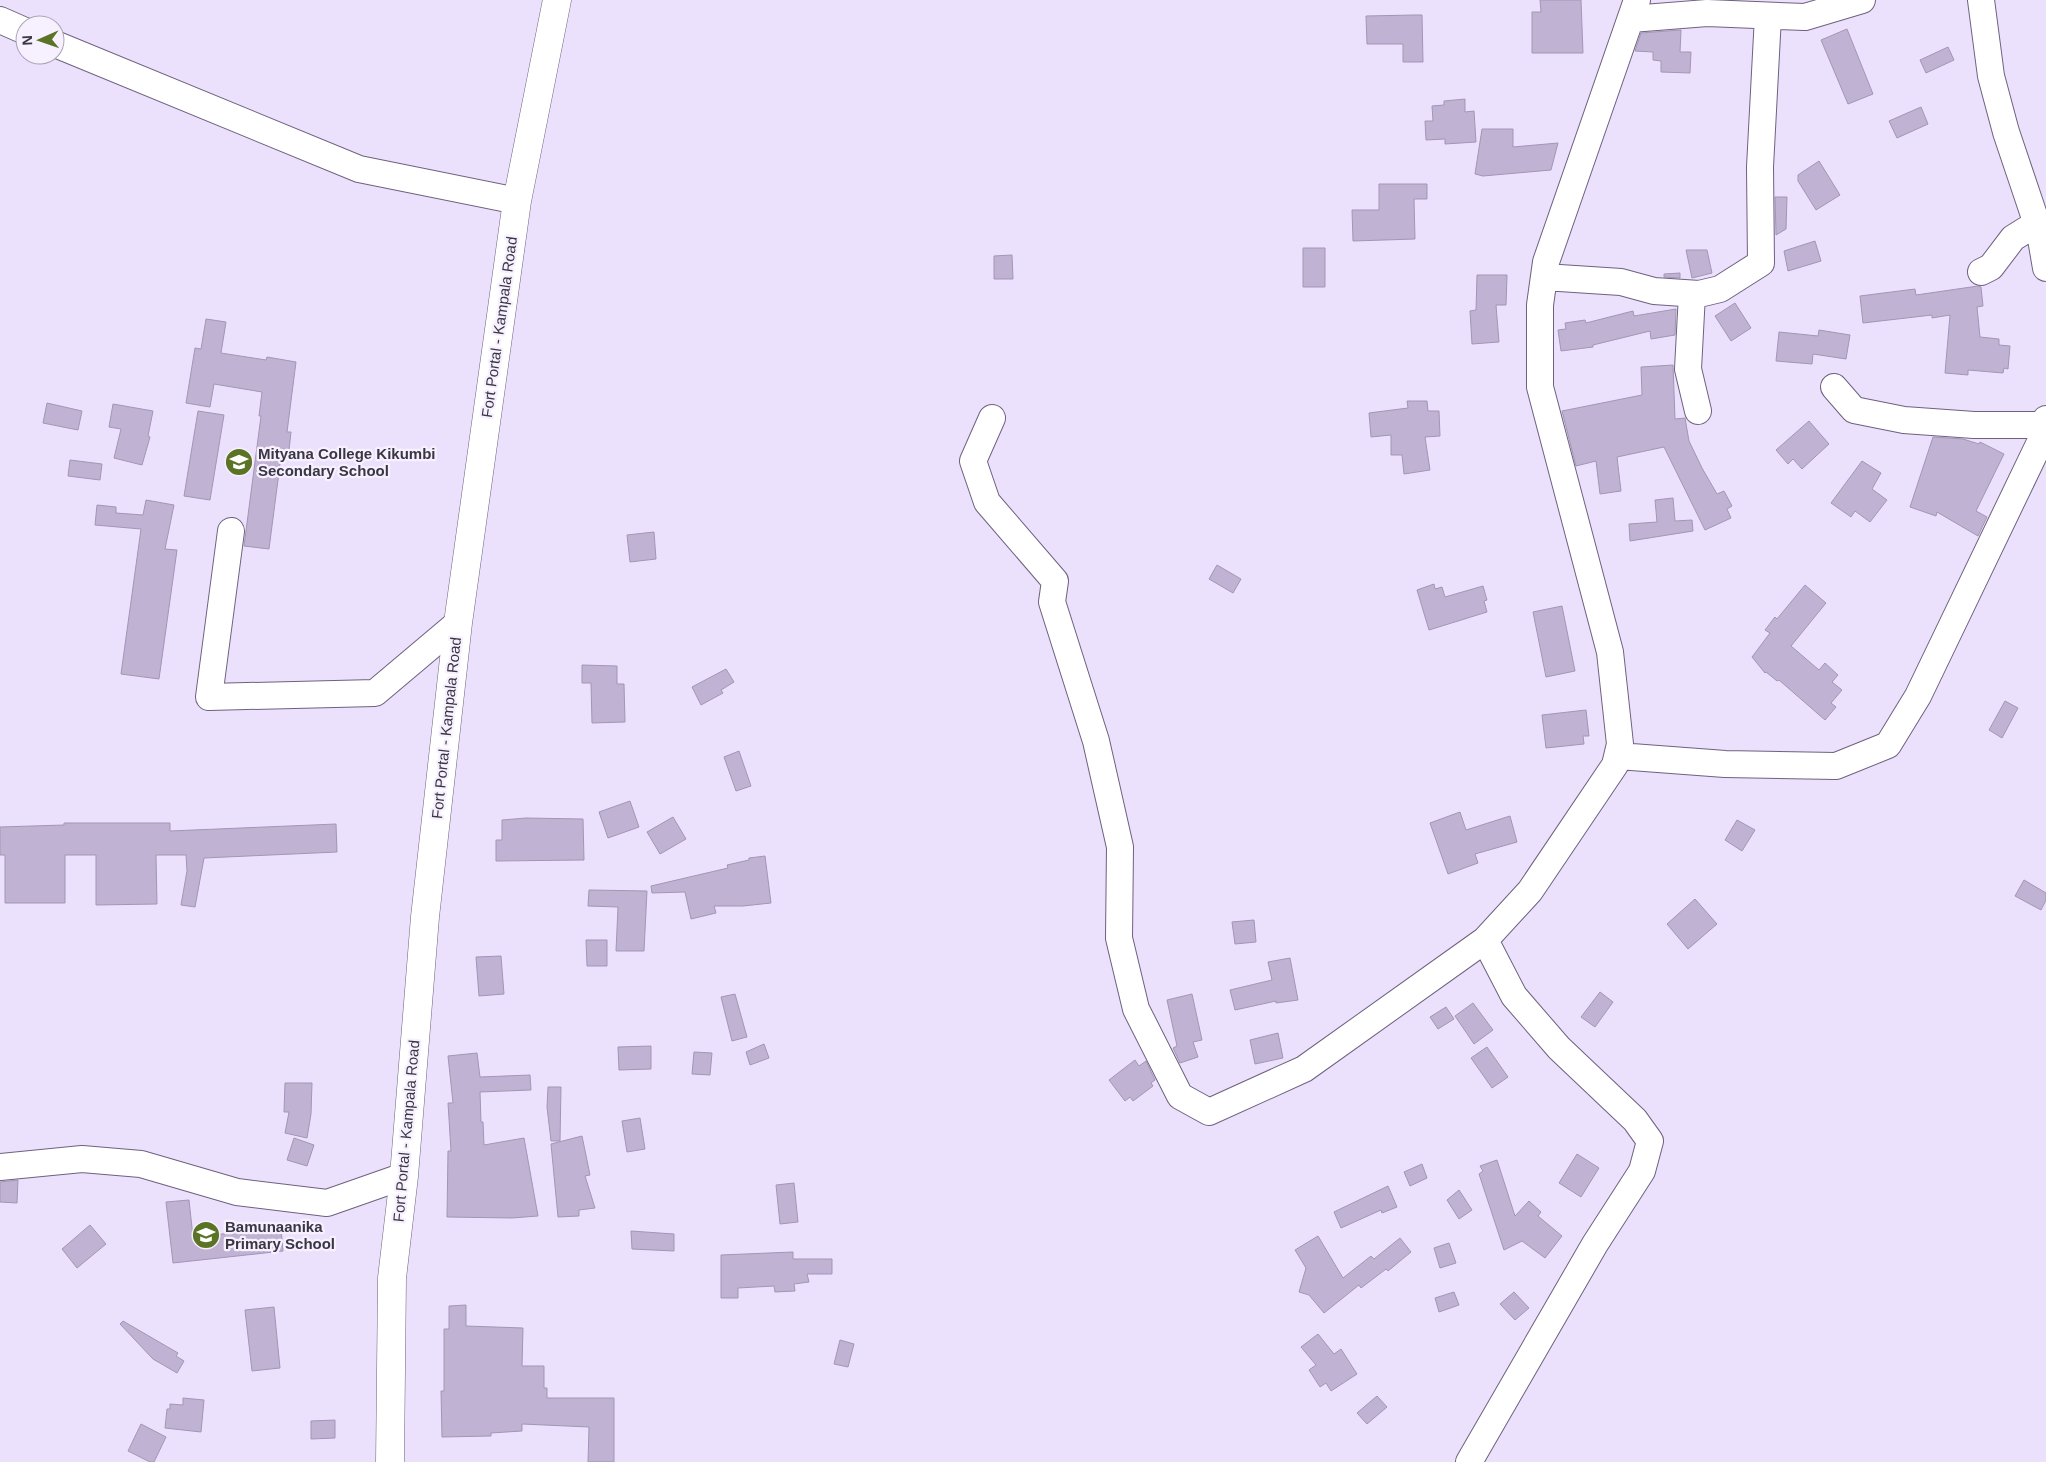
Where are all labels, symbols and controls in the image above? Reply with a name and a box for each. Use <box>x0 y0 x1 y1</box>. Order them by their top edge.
north arrow <box>15 15 65 65</box>
text: N <box>19 35 35 46</box>
street label: Fort Portal - Kampala Road <box>478 235 520 419</box>
place label: Mityana College Kikumbi Secondary School <box>258 445 436 479</box>
school or university icon: Mityana College Kikumbi Secondary School <box>224 447 254 477</box>
street label: Fort Portal - Kampala Road <box>428 636 464 820</box>
street label: Fort Portal - Kampala Road <box>390 1039 422 1223</box>
place label: Bamunaanika Primary School <box>225 1218 335 1252</box>
school or university icon: Bamunaanika Primary School <box>191 1220 221 1250</box>

